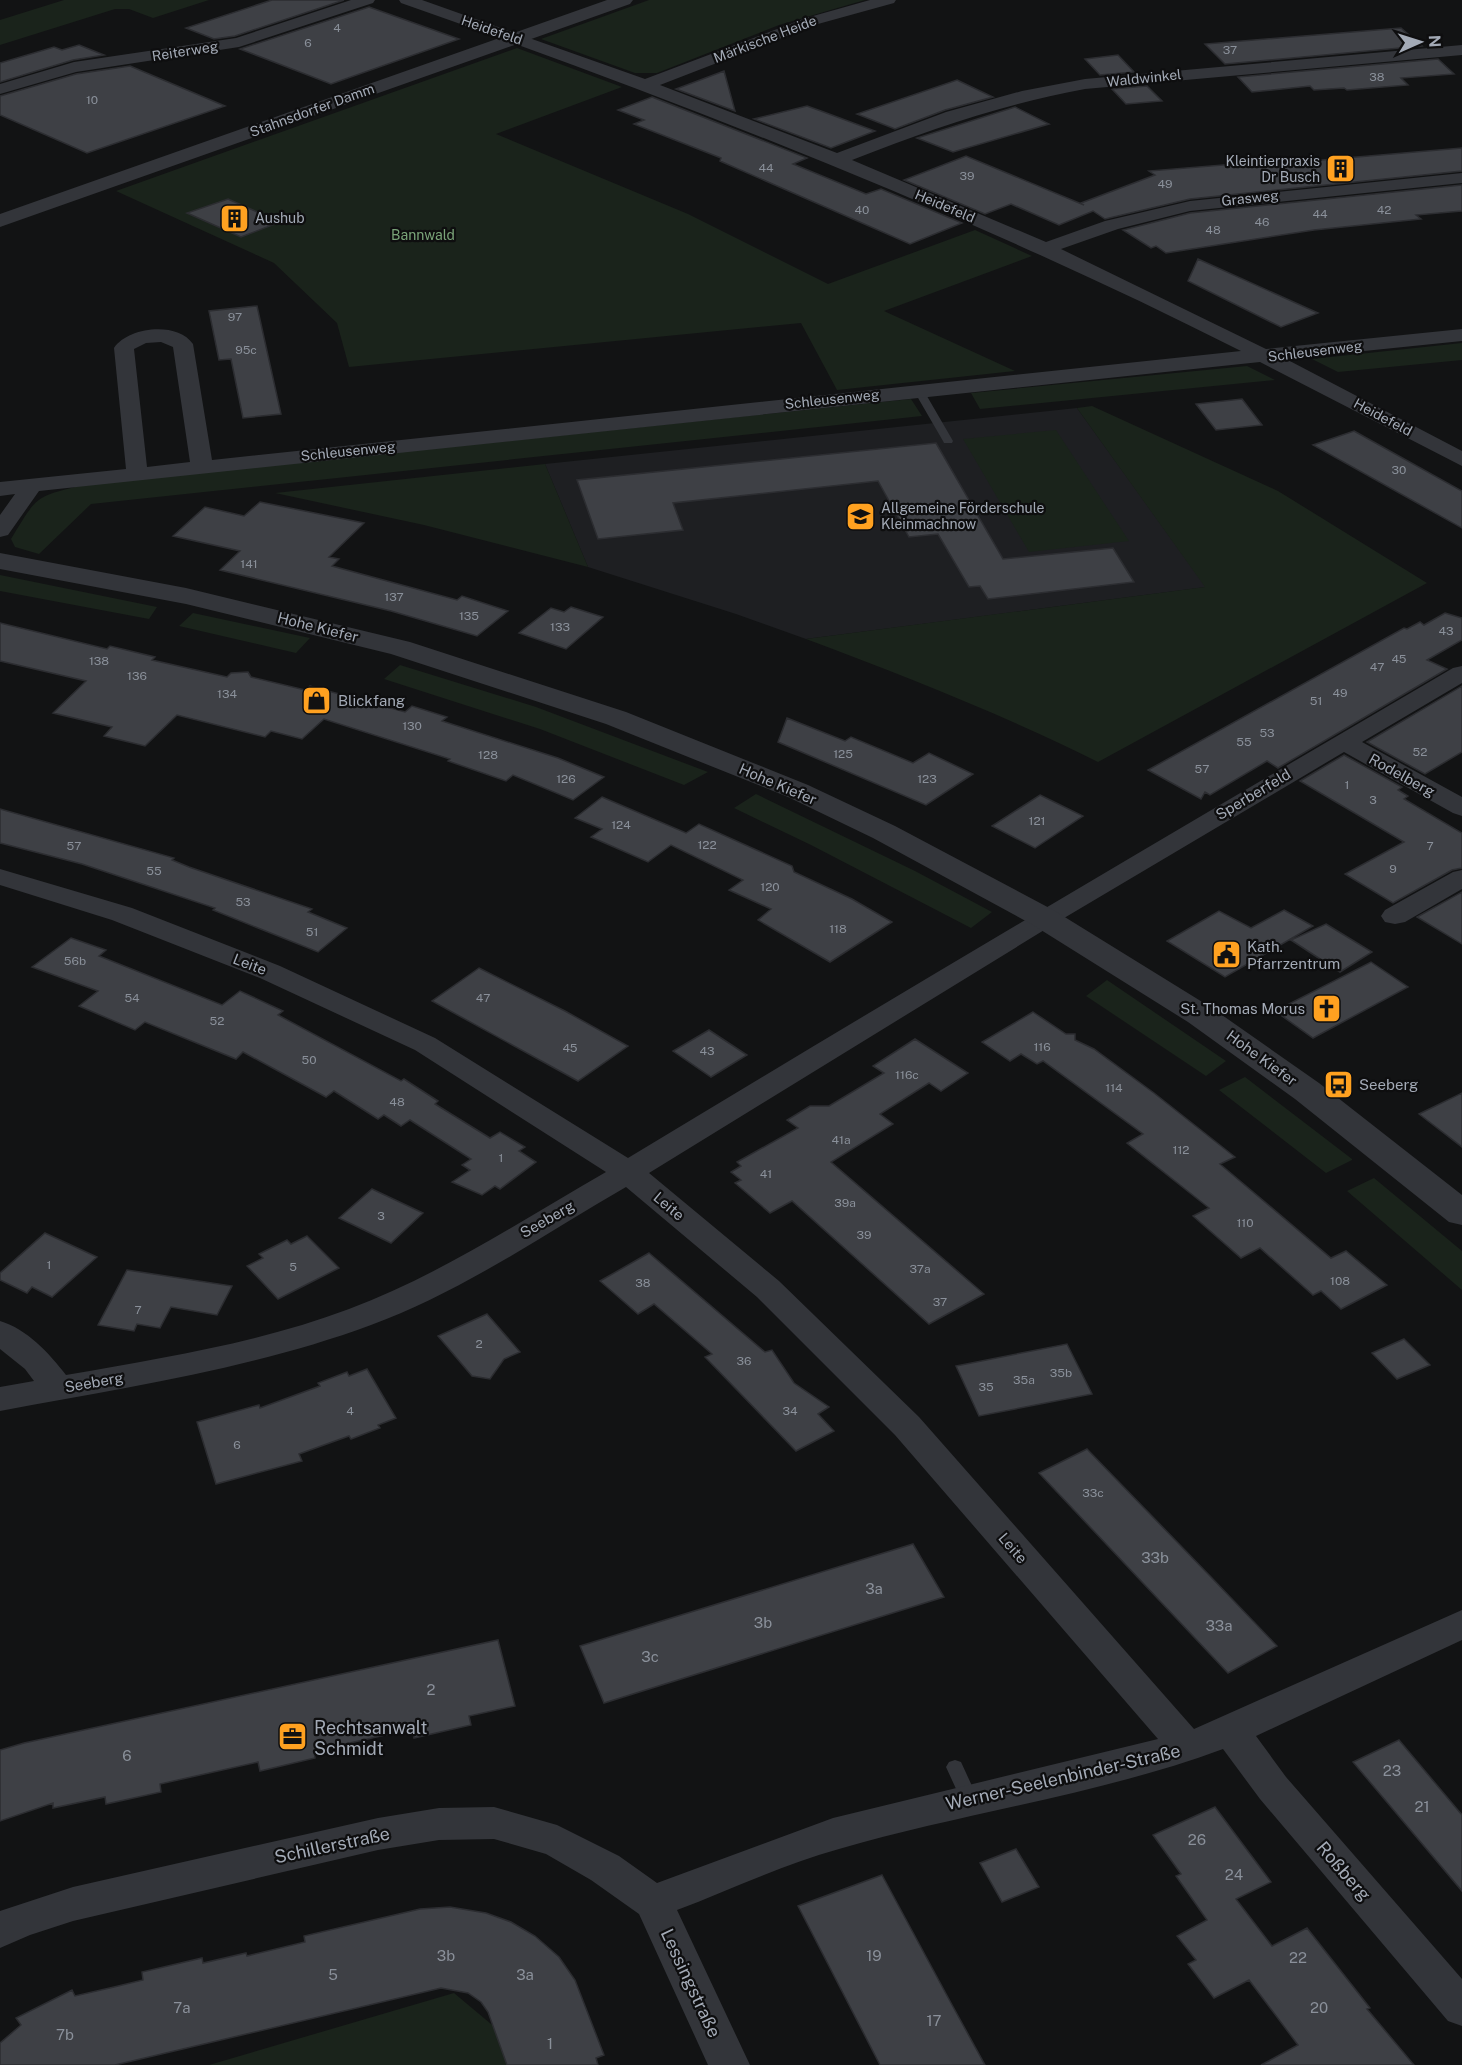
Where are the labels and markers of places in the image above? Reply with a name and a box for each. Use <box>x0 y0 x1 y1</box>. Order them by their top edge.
place label: Kleintierpraxis Dr Busch <box>1225 153 1320 185</box>
building icon: Kleintierpraxis Dr Busch <box>1325 153 1357 185</box>
building icon: Aushub <box>218 202 250 234</box>
place label: Aushub <box>255 210 305 226</box>
school or university icon: Allgemeine Förderschule Kleinmachnow <box>844 500 876 532</box>
place label: Allgemeine Förderschule Kleinmachnow <box>881 500 1045 532</box>
shop icon: Blickfang <box>301 684 333 716</box>
place label: Blickfang <box>338 692 405 709</box>
place label: Kath. Pfarrzentrum <box>1247 938 1340 972</box>
public building icon: Kath. Pfarrzentrum <box>1210 939 1242 971</box>
church icon: St. Thomas Morus <box>1310 992 1342 1024</box>
place label: St. Thomas Morus <box>1180 1000 1305 1017</box>
bus stop icon: Seeberg <box>1322 1068 1354 1100</box>
place label: Seeberg <box>1359 1076 1418 1093</box>
place label: Rechtsanwalt Schmidt <box>314 1717 427 1759</box>
office icon: Rechtsanwalt Schmidt <box>277 1721 309 1753</box>

